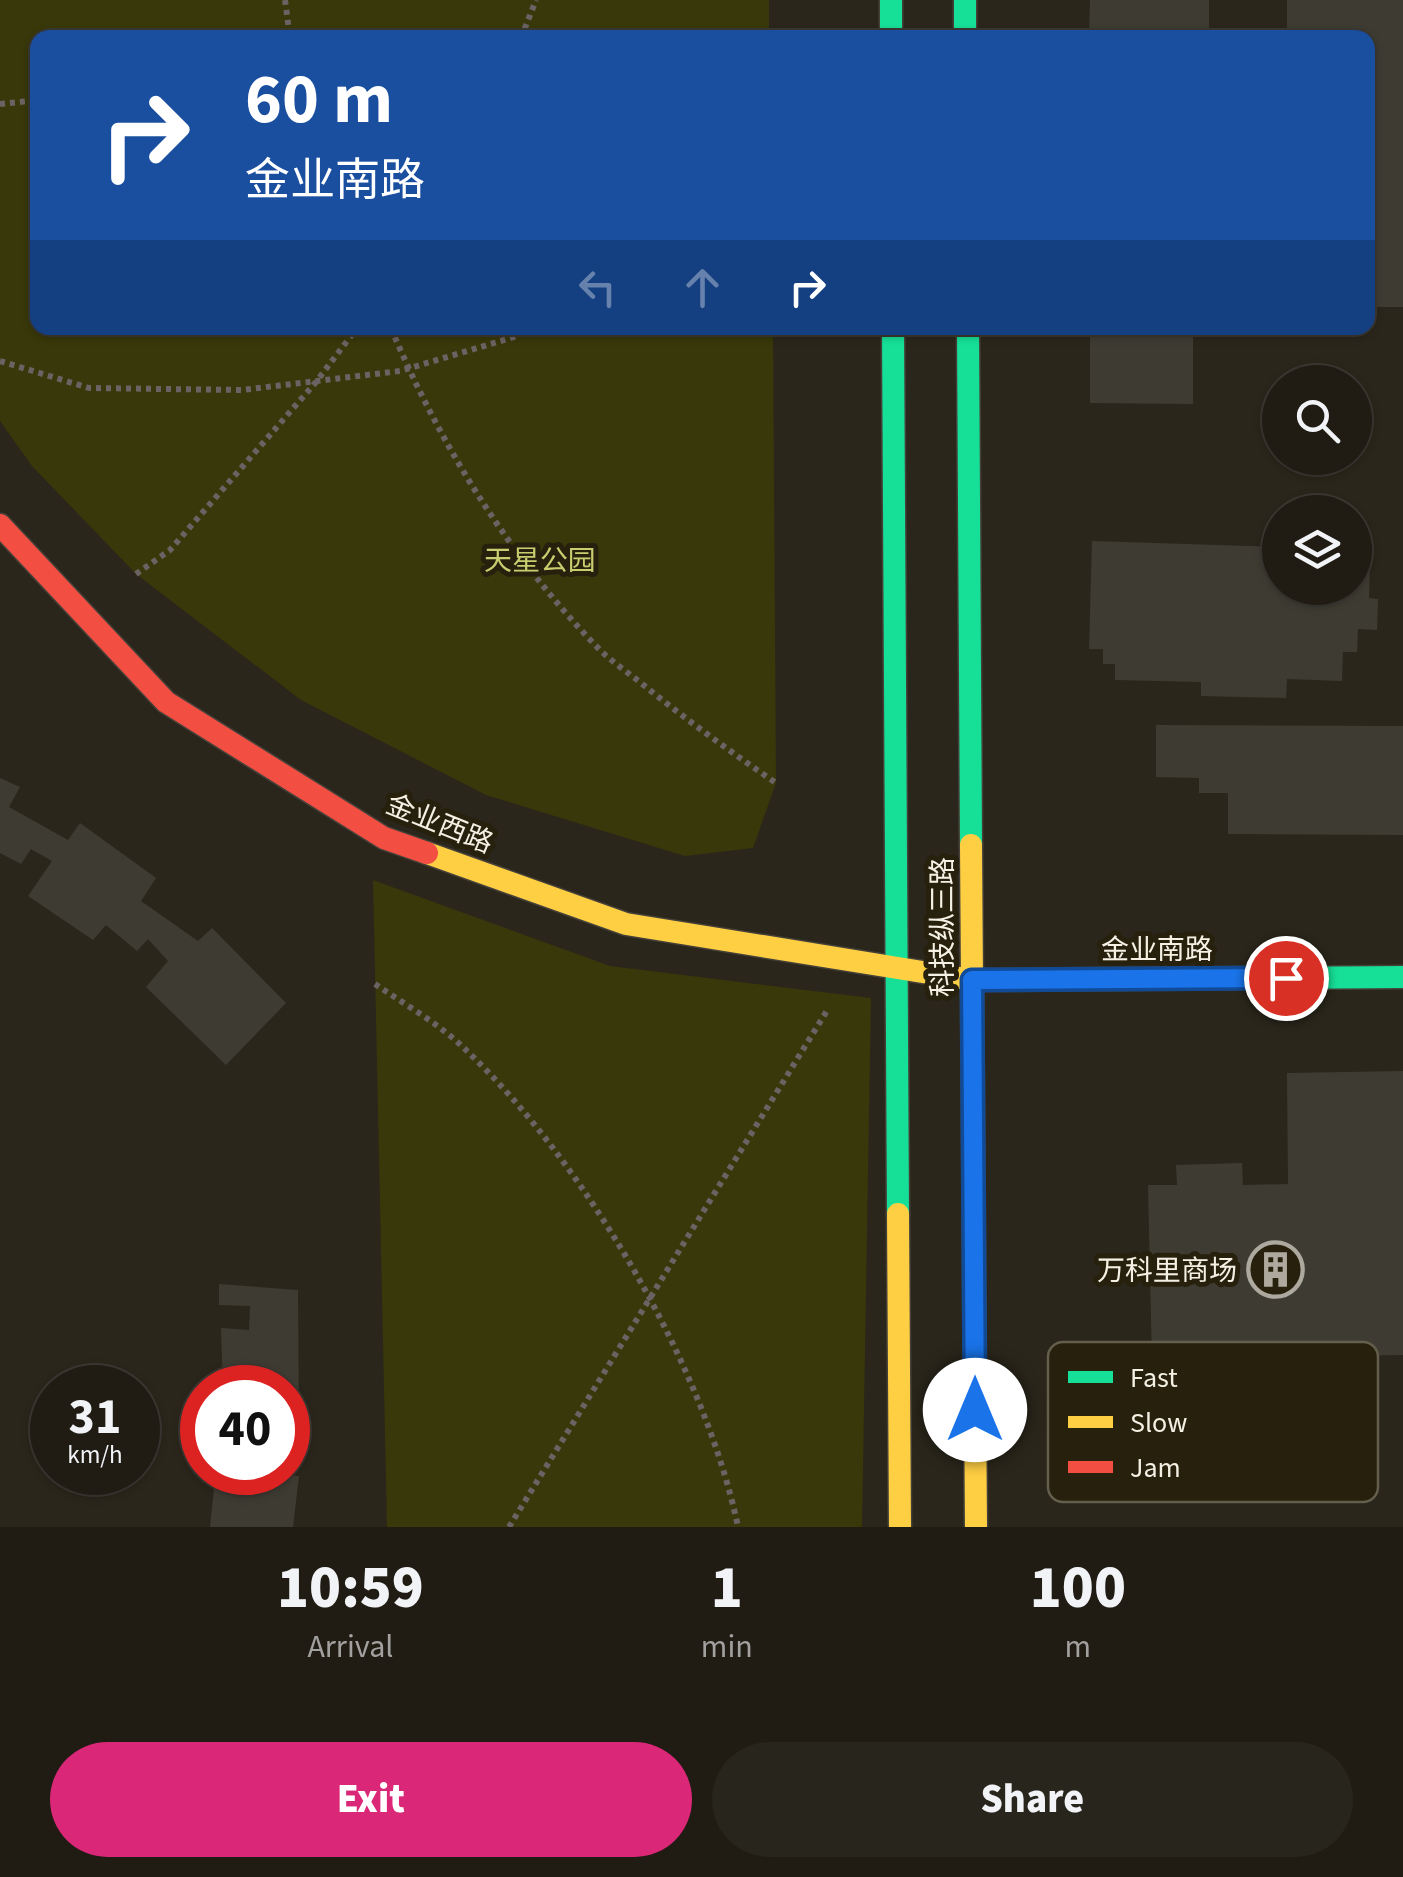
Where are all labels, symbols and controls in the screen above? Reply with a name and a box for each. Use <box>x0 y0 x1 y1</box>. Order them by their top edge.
text: 60 m <box>245 50 393 150</box>
icon: right <box>80 70 210 200</box>
text: 金业南路 <box>245 149 425 213</box>
icon: left <box>570 260 625 315</box>
icon: ahead <box>675 260 730 315</box>
icon: right <box>780 260 835 315</box>
map controls <box>1262 365 1372 605</box>
button: search <box>1262 365 1372 475</box>
button: layers <box>1262 495 1372 605</box>
park label: 天星公园 <box>484 541 596 581</box>
street label: 金业西路 <box>380 784 499 863</box>
street label: 科技纵三路 <box>923 857 963 997</box>
street label: 金业南路 <box>1101 930 1213 970</box>
pin <box>1244 936 1329 1021</box>
icon: arrive <box>1259 951 1314 1006</box>
building icon: 万科里商场 <box>1246 1240 1306 1300</box>
place label: 万科里商场 <box>1097 1251 1237 1291</box>
legend <box>1048 1342 1378 1502</box>
position arrow <box>923 1358 1027 1462</box>
text: Fast <box>1130 1358 1178 1398</box>
speed limit sign: 40 <box>180 1365 310 1495</box>
text: 31 <box>69 1382 121 1453</box>
text: Slow <box>1130 1403 1187 1443</box>
text: km/h <box>67 1437 123 1473</box>
text: Jam <box>1130 1448 1181 1488</box>
text: 10:59 <box>277 1546 424 1631</box>
text: 1 <box>711 1546 743 1631</box>
text: 100 <box>1030 1546 1126 1631</box>
text: Arrival <box>307 1624 393 1670</box>
text: min <box>701 1624 753 1670</box>
text: m <box>1065 1624 1091 1670</box>
button: Exit <box>50 1742 692 1857</box>
button: Share <box>712 1742 1353 1857</box>

